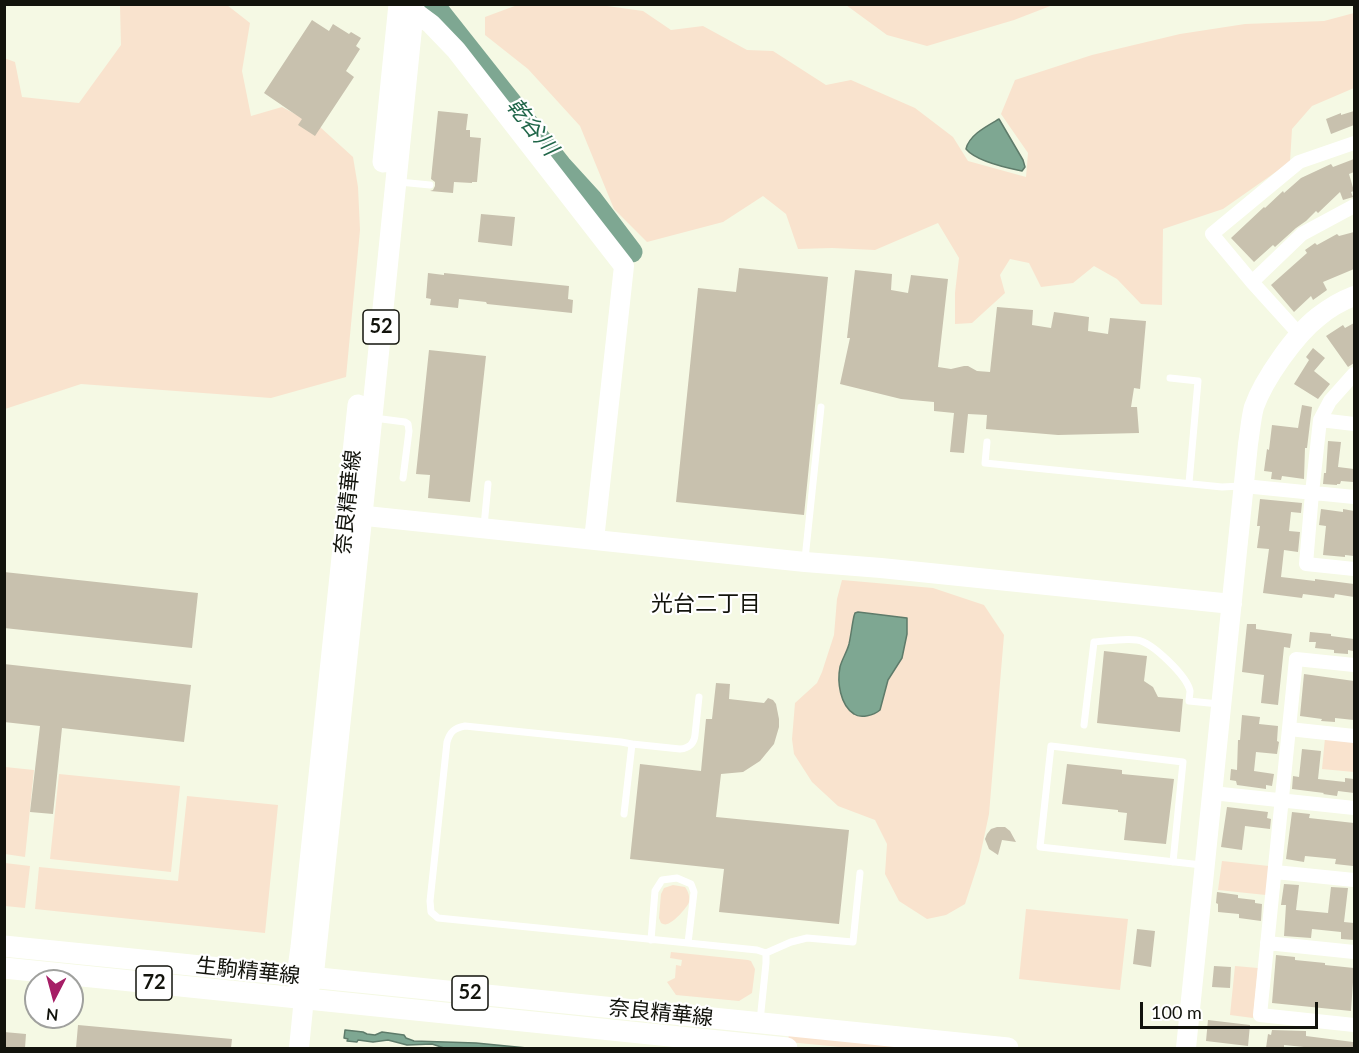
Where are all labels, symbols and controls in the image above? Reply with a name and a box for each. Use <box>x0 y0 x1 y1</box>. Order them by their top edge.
water label: 乾谷川 <box>501 93 563 161</box>
road number: 52 <box>363 310 399 344</box>
street label: 奈良精華線 <box>330 448 366 556</box>
district label: 光台二丁目 <box>651 591 761 617</box>
street label: 生駒精華線 <box>194 953 302 989</box>
road number: 72 <box>136 966 172 1000</box>
north arrow <box>24 969 84 1029</box>
road number: 52 <box>452 976 488 1010</box>
scale bar <box>1143 990 1322 1028</box>
street label: 奈良精華線 <box>607 995 715 1031</box>
text: 100 m <box>1151 1001 1202 1023</box>
text: N <box>45 1005 59 1026</box>

